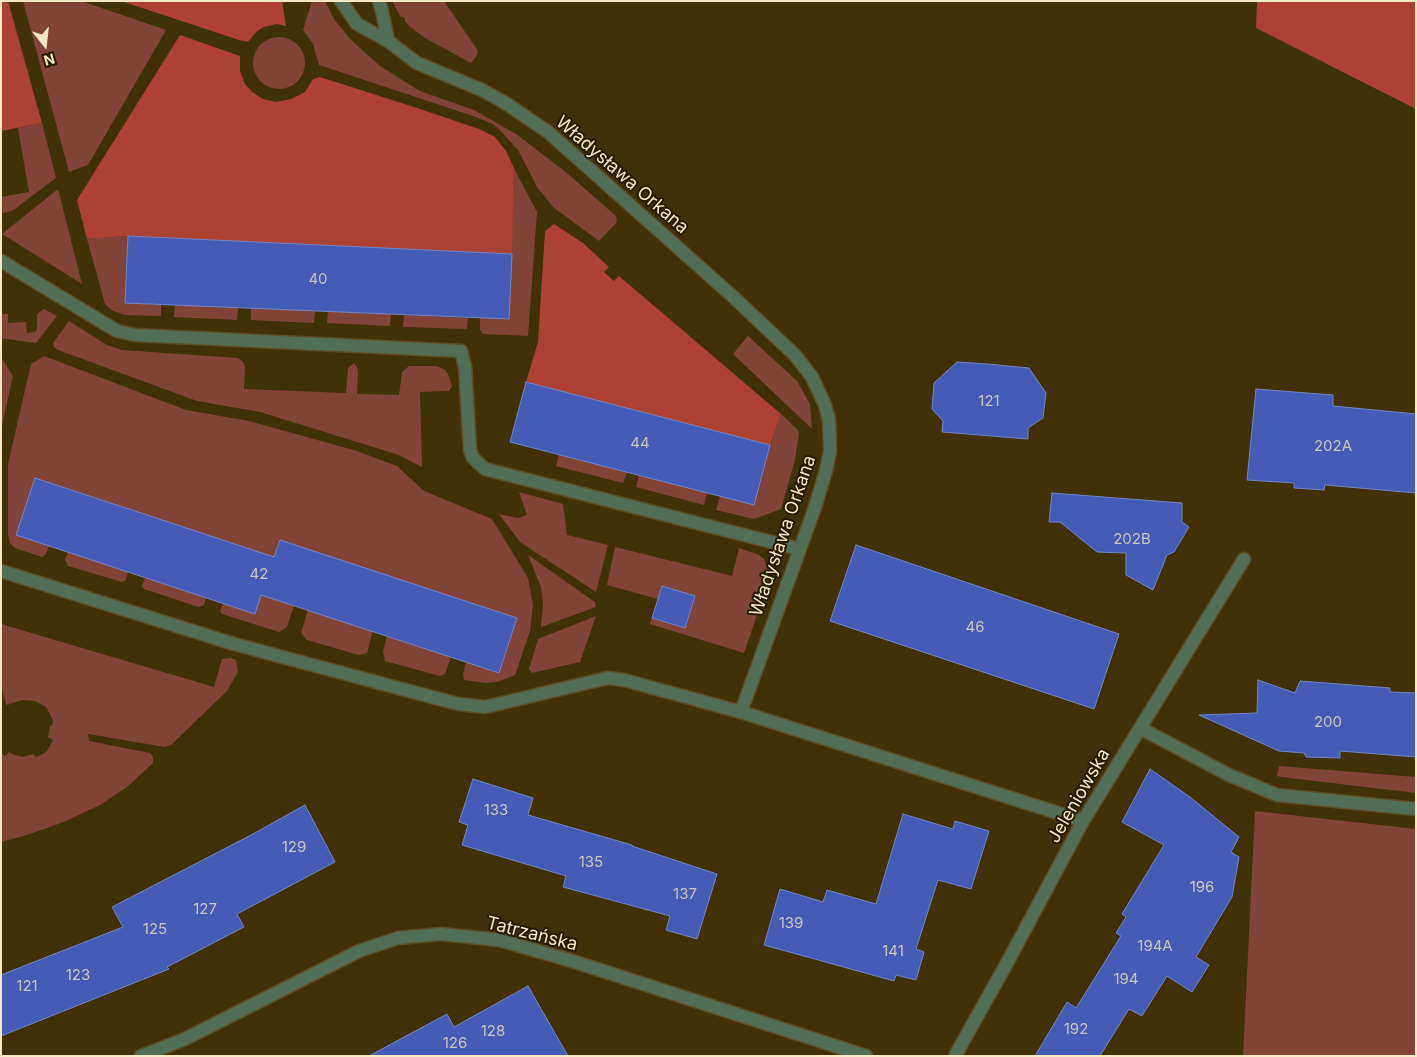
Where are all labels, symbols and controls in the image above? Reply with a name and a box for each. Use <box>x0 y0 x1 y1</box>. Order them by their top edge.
north arrow <box>20 20 70 70</box>
text: N <box>42 50 57 70</box>
street label: Władysława Orkana <box>551 111 693 239</box>
house number: 40 <box>308 270 328 288</box>
house number: 121 <box>978 392 1000 410</box>
house number: 44 <box>630 434 650 452</box>
house number: 202A <box>1314 437 1352 455</box>
street label: Władysława Orkana <box>745 453 821 619</box>
house number: 202B <box>1113 530 1151 548</box>
house number: 42 <box>250 565 268 583</box>
house number: 46 <box>966 618 984 636</box>
house number: 200 <box>1314 713 1342 731</box>
street label: Jeleniowska <box>1043 745 1115 847</box>
house number: 133 <box>484 801 508 819</box>
house number: 129 <box>282 838 306 856</box>
house number: 135 <box>579 853 603 871</box>
house number: 196 <box>1190 878 1214 896</box>
house number: 137 <box>673 885 697 903</box>
house number: 127 <box>193 900 217 918</box>
street label: Tatrzańska <box>484 912 580 956</box>
house number: 139 <box>779 914 803 932</box>
house number: 125 <box>143 920 167 938</box>
house number: 194A <box>1137 937 1173 955</box>
house number: 141 <box>882 942 904 960</box>
house number: 123 <box>66 966 90 984</box>
house number: 194 <box>1113 970 1139 988</box>
house number: 121 <box>16 977 38 995</box>
house number: 192 <box>1064 1020 1088 1038</box>
house number: 128 <box>481 1022 505 1040</box>
house number: 126 <box>443 1034 467 1052</box>

